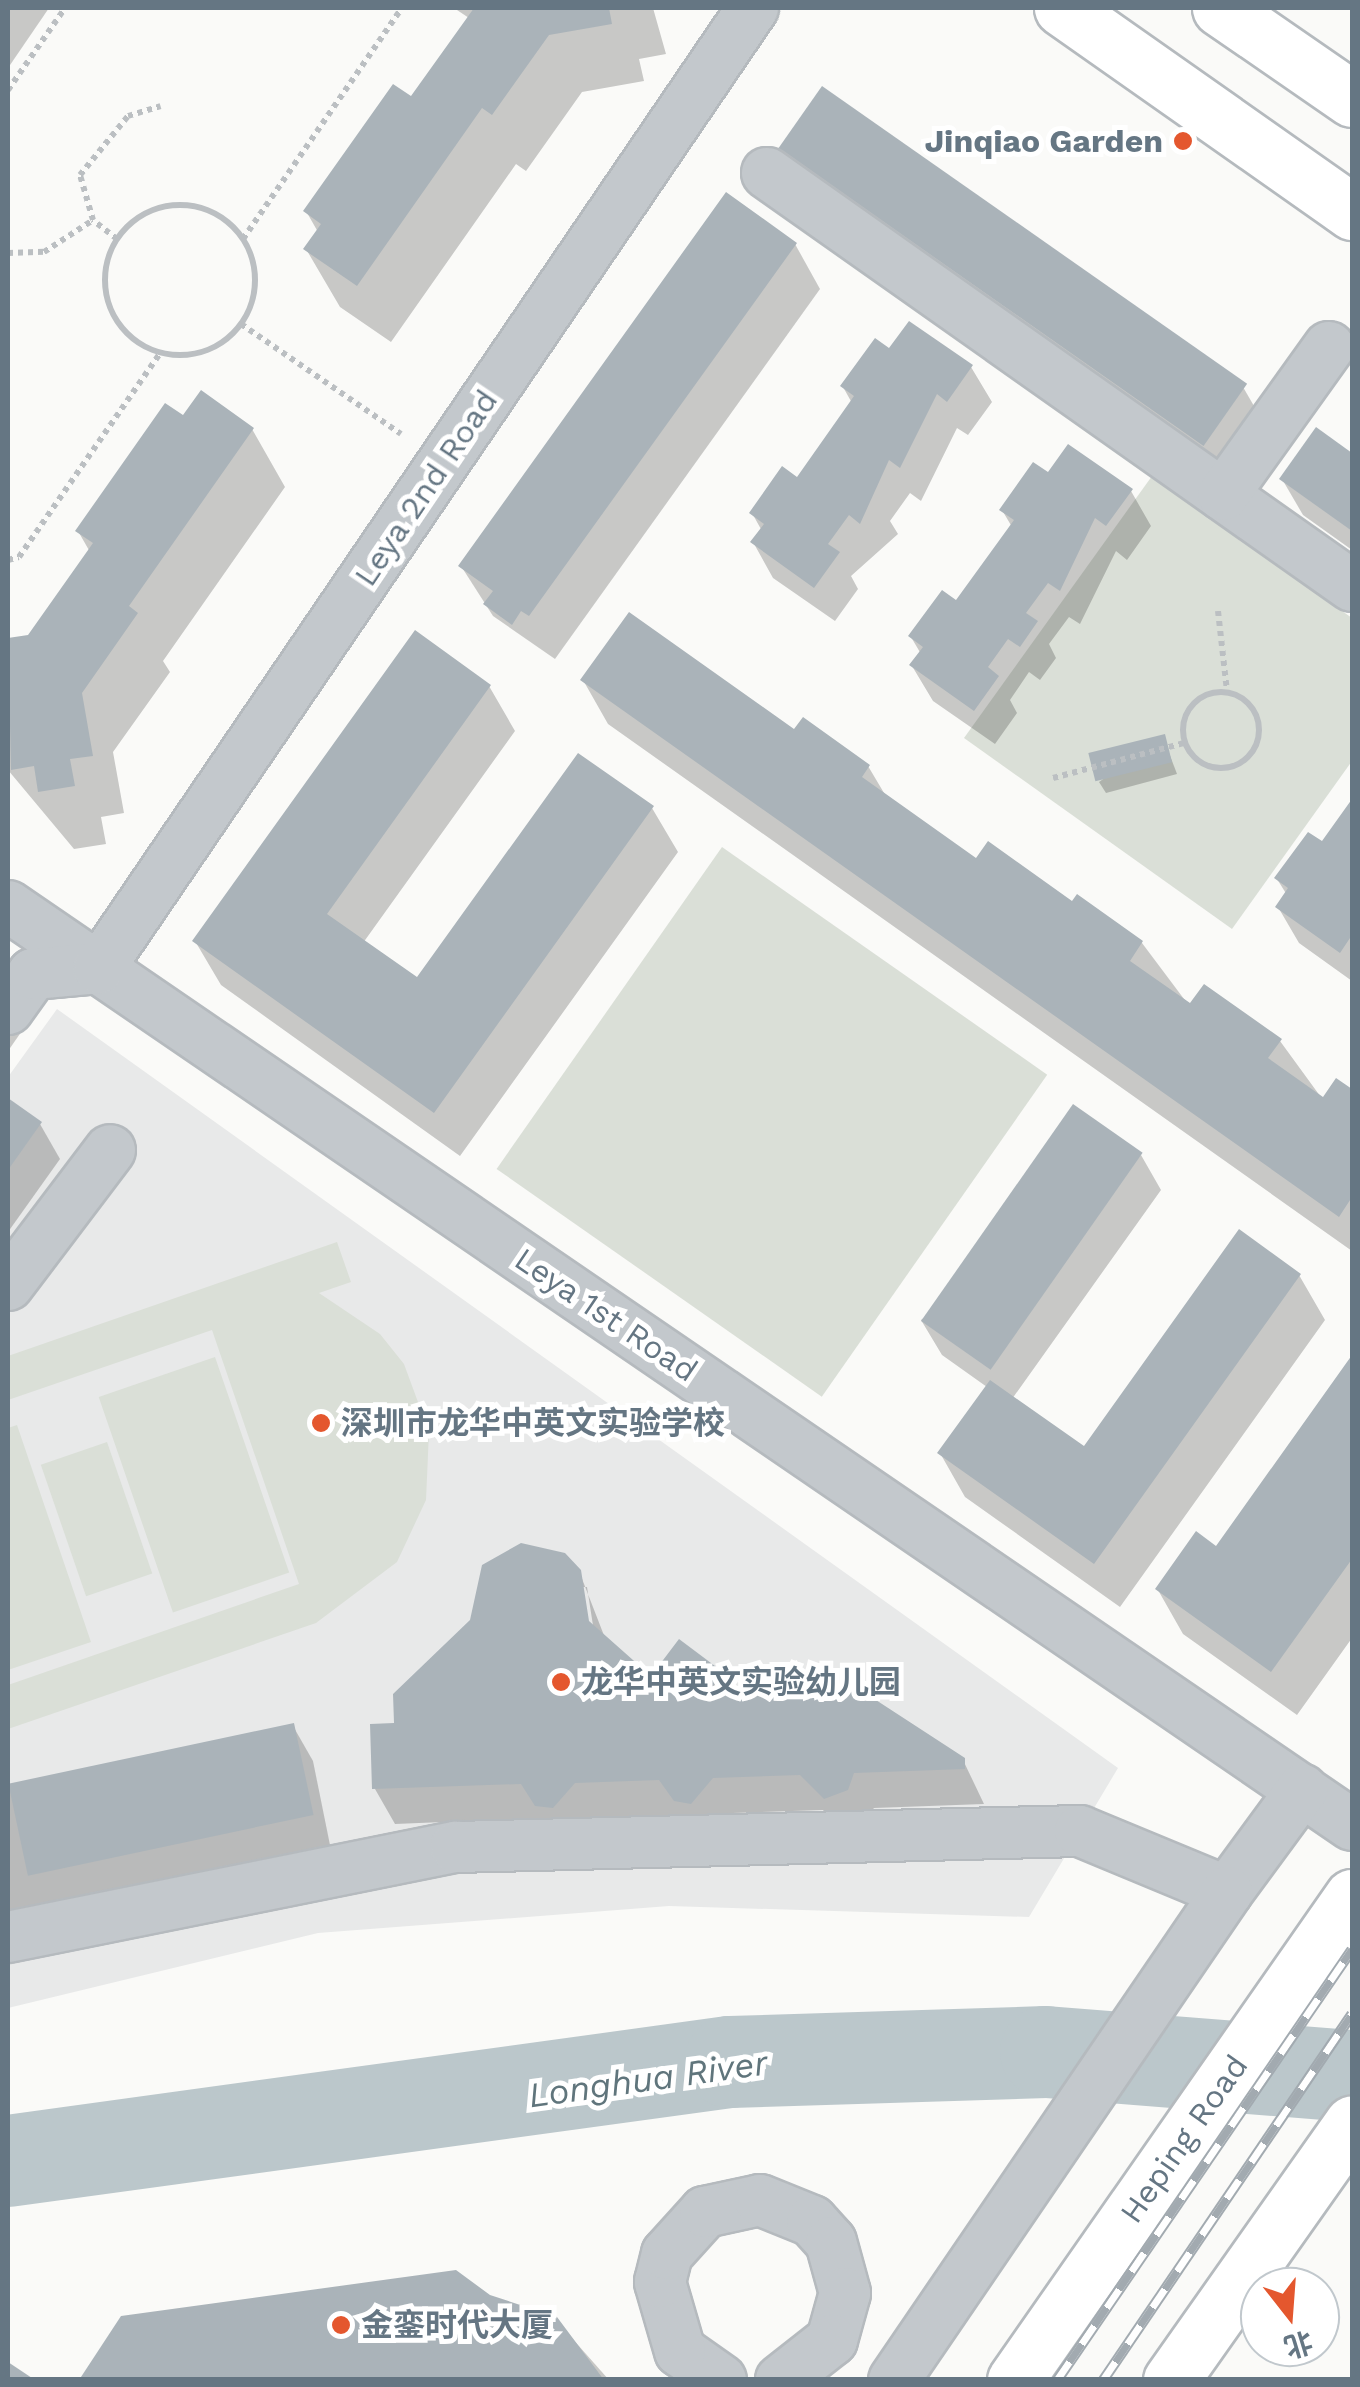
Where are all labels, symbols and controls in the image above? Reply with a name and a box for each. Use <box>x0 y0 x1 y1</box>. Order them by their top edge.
place label: Jinqiao Garden <box>924 122 1163 160</box>
marker: Jinqiao Garden <box>1172 130 1194 152</box>
street label: Leya 2nd Road <box>346 382 506 594</box>
street label: Leya 1st Road <box>507 1239 705 1391</box>
place label: 深圳市龙华中英文实验学校 <box>341 1404 725 1442</box>
marker: 深圳市龙华中英文实验学校 <box>310 1412 332 1434</box>
place label: 龙华中英文实验幼儿园 <box>581 1663 901 1701</box>
marker: 龙华中英文实验幼儿园 <box>550 1671 572 1693</box>
water label: Longhua River <box>526 2041 770 2117</box>
street label: Heping Road <box>1112 2048 1256 2230</box>
north arrow <box>1240 2267 1340 2367</box>
place label: 金銮时代大厦 <box>361 2306 553 2344</box>
marker: 金銮时代大厦 <box>330 2314 352 2336</box>
text: 北 <box>1280 2324 1317 2364</box>

